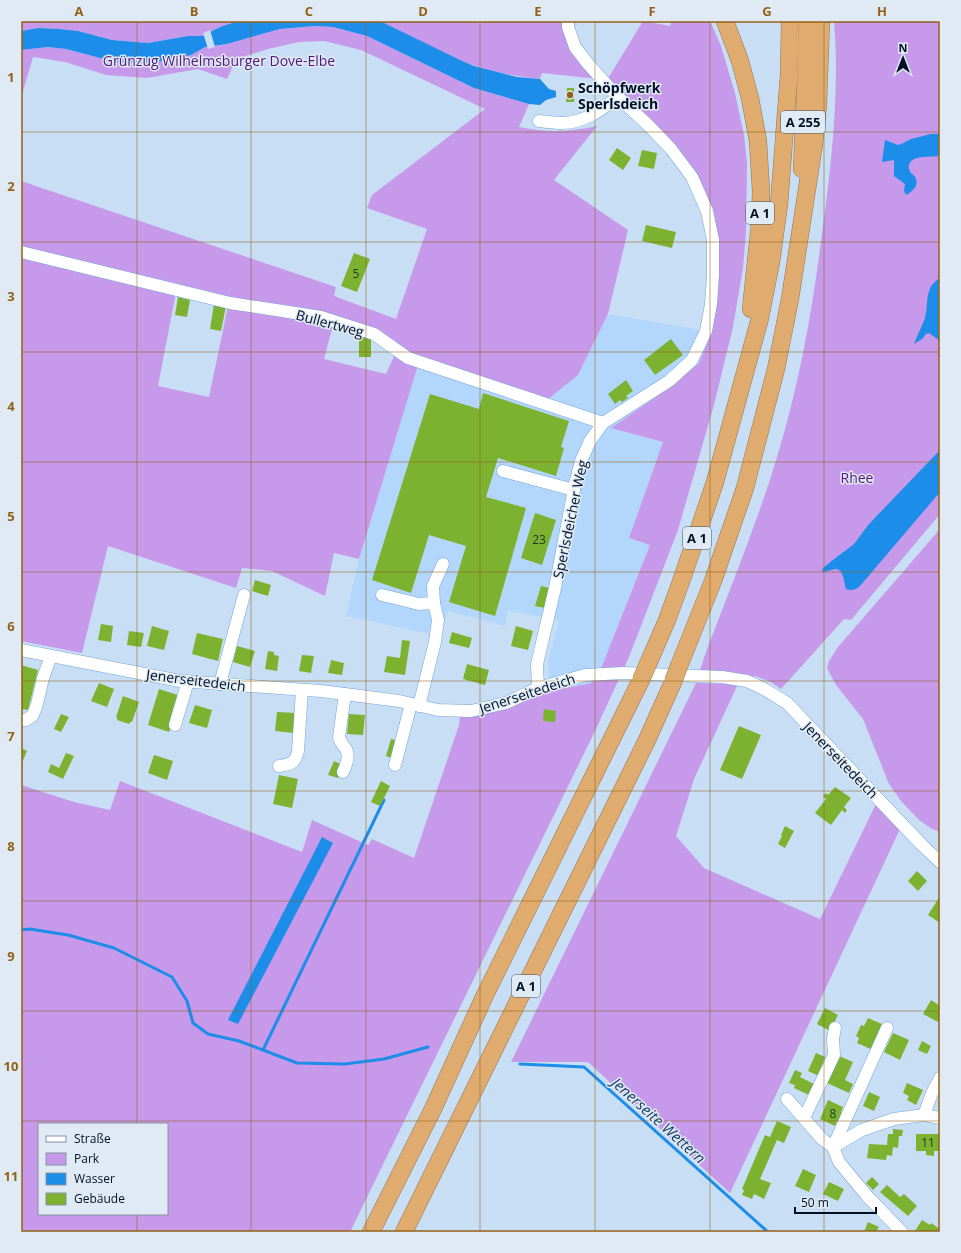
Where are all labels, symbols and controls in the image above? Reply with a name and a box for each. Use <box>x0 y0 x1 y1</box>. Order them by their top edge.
text: A <box>75 2 84 20</box>
text: B <box>190 2 199 20</box>
text: C <box>305 2 313 20</box>
text: D <box>418 2 428 20</box>
text: E <box>534 2 542 20</box>
text: F <box>648 2 656 20</box>
text: G <box>762 2 772 20</box>
text: H <box>877 2 887 20</box>
north arrow <box>883 38 923 78</box>
text: N <box>899 40 907 55</box>
park label: Grünzug Wilhelmsburger Dove-Elbe <box>103 51 335 70</box>
text: 1 <box>7 68 15 86</box>
place label: Schöpfwerk Sperlsdeich <box>578 78 661 113</box>
marker: Schöpfwerk Sperlsdeich <box>565 90 575 100</box>
road number: A 255 <box>781 111 825 133</box>
text: 2 <box>7 177 15 195</box>
road number: A 1 <box>746 202 774 224</box>
house number: 5 <box>353 265 360 282</box>
text: 3 <box>7 287 15 305</box>
street label: Bullertweg <box>294 305 366 341</box>
text: 4 <box>7 397 15 415</box>
street label: Sperlsdeicher Weg <box>548 458 592 580</box>
park label: Rhee <box>841 468 874 487</box>
text: 5 <box>7 507 15 525</box>
road number: A 1 <box>683 527 711 549</box>
house number: 23 <box>532 531 546 548</box>
text: 6 <box>7 617 15 635</box>
street label: Jenerseitedeich <box>143 664 247 696</box>
street label: Jenerseitedeich <box>475 669 577 718</box>
street label: Jenerseitedeich <box>798 716 883 803</box>
text: 7 <box>7 727 15 745</box>
text: 8 <box>7 837 15 855</box>
text: 9 <box>7 947 15 965</box>
road number: A 1 <box>512 975 540 997</box>
text: 10 <box>4 1057 18 1075</box>
water label: Jenerseite Wettern <box>606 1070 710 1168</box>
house number: 8 <box>830 1105 837 1122</box>
legend <box>38 1123 168 1215</box>
text: Straße <box>74 1130 111 1147</box>
house number: 11 <box>921 1134 935 1151</box>
text: Park <box>74 1150 100 1167</box>
text: 11 <box>4 1167 18 1185</box>
text: Wasser <box>74 1170 115 1187</box>
scale bar <box>795 1189 876 1215</box>
text: Gebäude <box>74 1190 125 1207</box>
text: 50 m <box>801 1194 829 1211</box>

